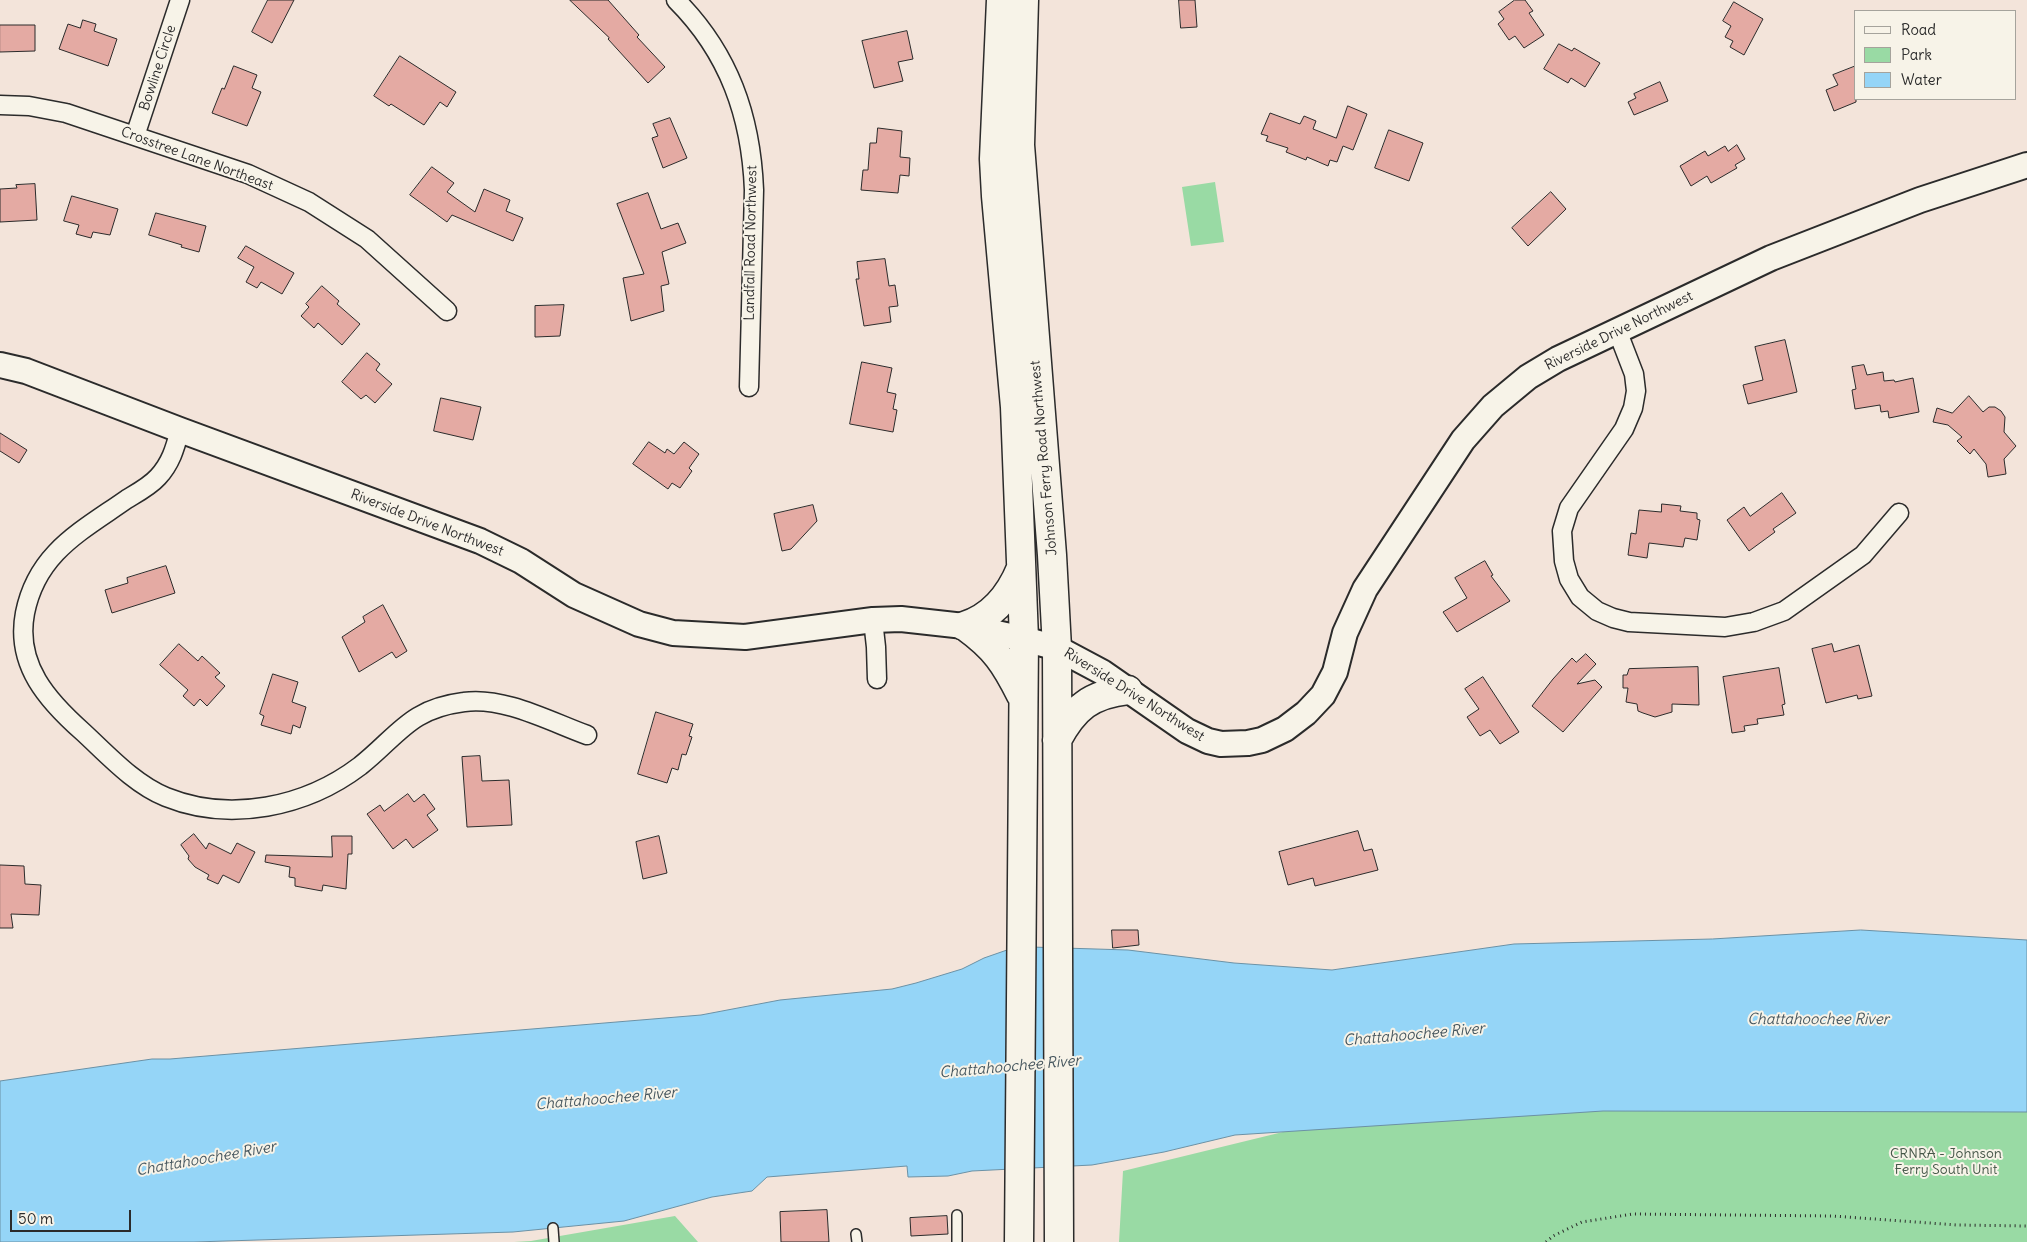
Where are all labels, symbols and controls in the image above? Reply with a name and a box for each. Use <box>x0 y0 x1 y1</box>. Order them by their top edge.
legend <box>1854 10 2017 100</box>
text: Road <box>1901 20 1936 39</box>
street label: Bowline Circle <box>136 23 180 113</box>
text: Park <box>1901 45 1932 64</box>
text: Water <box>1901 70 1942 89</box>
street label: Crosstree Lane Northeast <box>119 124 275 194</box>
street label: Landfall Road Northwest <box>741 165 761 321</box>
street label: Riverside Drive Northwest <box>1542 288 1696 374</box>
street label: Johnson Ferry Road Northwest <box>1027 360 1061 556</box>
street label: Riverside Drive Northwest <box>348 486 506 560</box>
street label: Riverside Drive Northwest <box>1061 645 1207 745</box>
water label: Chattahoochee River <box>1747 1011 1889 1029</box>
water label: Chattahoochee River <box>1343 1020 1485 1050</box>
water label: Chattahoochee River <box>939 1052 1081 1082</box>
water label: Chattahoochee River <box>535 1084 677 1114</box>
water label: Chattahoochee River <box>135 1138 277 1180</box>
park label: CRNRA - Johnson Ferry South Unit <box>1890 1146 2002 1178</box>
scale bar <box>12 1200 134 1232</box>
text: 50 m <box>18 1209 53 1228</box>

